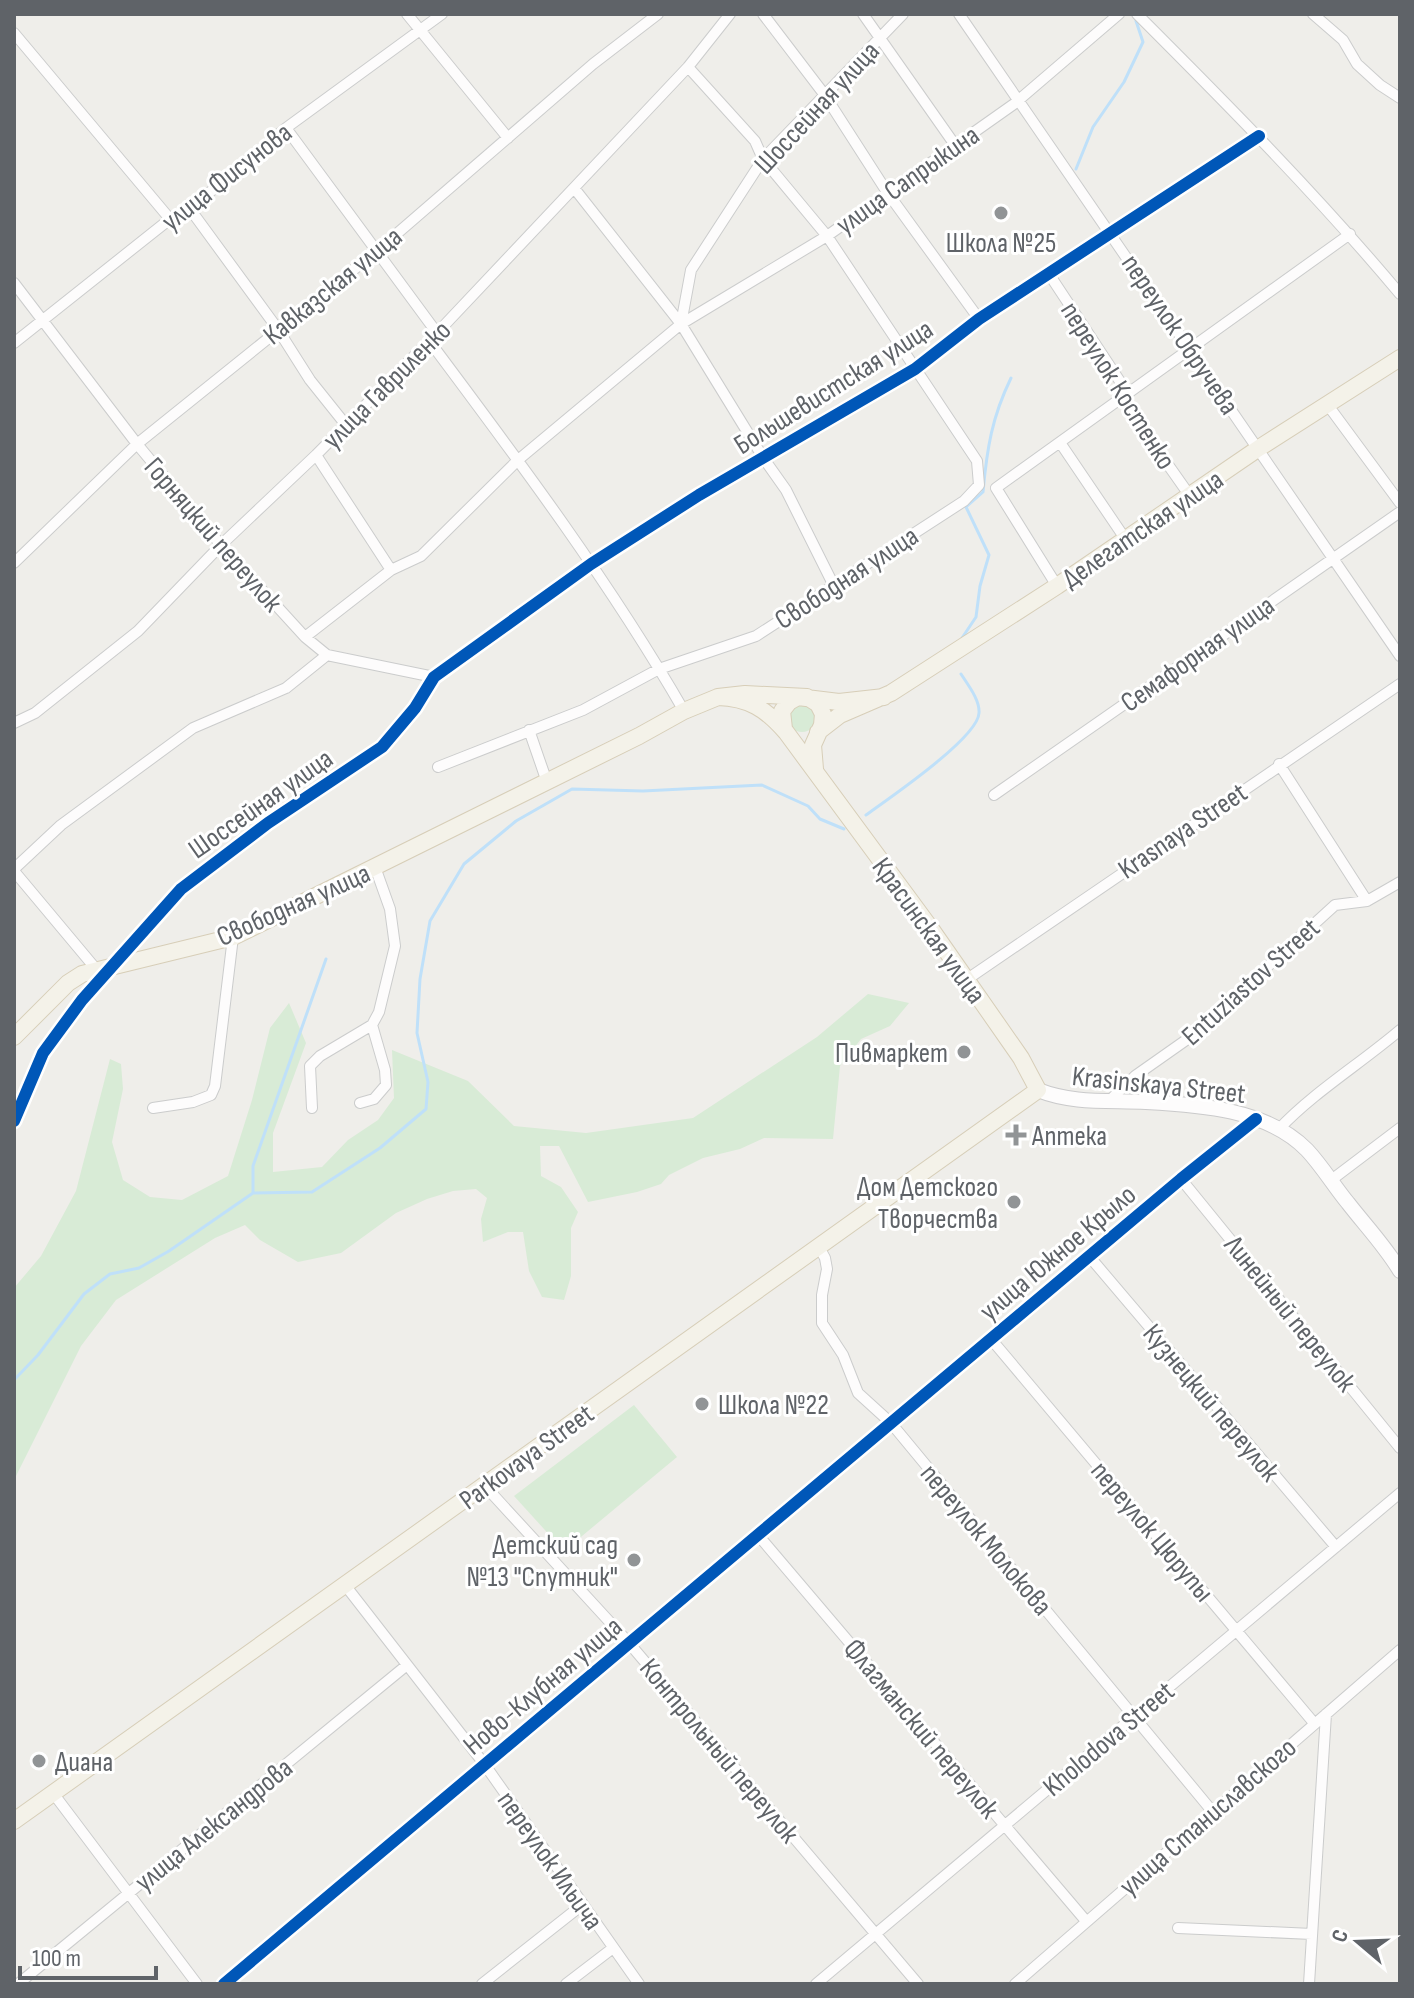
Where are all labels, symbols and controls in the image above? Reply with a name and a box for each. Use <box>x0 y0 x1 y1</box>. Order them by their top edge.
street label: Шоссейная улица <box>748 35 887 181</box>
street label: улица Фисунова <box>155 116 299 238</box>
street label: улица Сапрыкина <box>830 119 986 242</box>
marker: Школа №25 <box>992 204 1010 222</box>
street label: Кавказская улица <box>257 220 409 352</box>
place label: Школа №25 <box>946 227 1056 260</box>
street label: переулок Обручева <box>1114 249 1245 421</box>
street label: переулок Костенко <box>1053 296 1182 476</box>
street label: Большевистская улица <box>728 313 939 462</box>
street label: улица Гавриленко <box>316 314 458 456</box>
street label: Горняцкий переулок <box>137 451 289 619</box>
street label: Делегатская улица <box>1056 463 1230 595</box>
street label: Свободная улица <box>769 520 925 637</box>
street label: Семафорная улица <box>1115 589 1281 719</box>
street label: Шоссейная улица <box>182 742 339 866</box>
street label: Krasnaya Street <box>1112 776 1254 886</box>
street label: Красинская улица <box>865 852 993 1010</box>
street label: Свободная улица <box>212 857 375 954</box>
street label: Entuziastov Street <box>1175 912 1327 1053</box>
place label: Пивмаркет <box>835 1037 948 1070</box>
marker: Пивмаркет <box>955 1043 973 1061</box>
street label: Krasinskaya Street <box>1071 1060 1247 1111</box>
place label: Аптека <box>1031 1120 1107 1153</box>
marker: Аптека <box>1007 1126 1025 1144</box>
place label: Дом Детского Творчества <box>857 1171 998 1236</box>
street label: улица Южное Крыло <box>973 1178 1143 1328</box>
marker: Дом Детского Творчества <box>1005 1193 1023 1211</box>
street label: Линейный переулок <box>1216 1229 1363 1399</box>
street label: Кузнецкий переулок <box>1136 1318 1286 1489</box>
place label: Школа №22 <box>718 1389 829 1422</box>
marker: Школа №22 <box>693 1395 711 1413</box>
street label: Parkovaya Street <box>453 1398 600 1517</box>
street label: переулок Цюрупы <box>1084 1455 1220 1609</box>
street label: переулок Молокова <box>913 1458 1059 1622</box>
place label: Детский сад №13 "Спутник" <box>466 1529 618 1594</box>
marker: Детский сад №13 "Спутник" <box>625 1551 643 1569</box>
street label: Ново-Клубная улица <box>457 1610 629 1762</box>
street label: Флагманский переулок <box>836 1633 1006 1826</box>
street label: Контрольный переулок <box>632 1652 806 1850</box>
street label: Kholodova Street <box>1037 1675 1181 1804</box>
street label: улица Станиславского <box>1113 1731 1303 1903</box>
place label: Диана <box>55 1746 113 1779</box>
marker: Диана <box>30 1752 48 1770</box>
street label: улица Александрова <box>128 1752 299 1899</box>
street label: переулок Ильича <box>490 1785 610 1937</box>
north arrow <box>1318 1902 1398 1982</box>
text: С <box>1326 1926 1355 1946</box>
scale bar <box>20 1930 156 1980</box>
text: 100 m <box>32 1944 81 1973</box>

